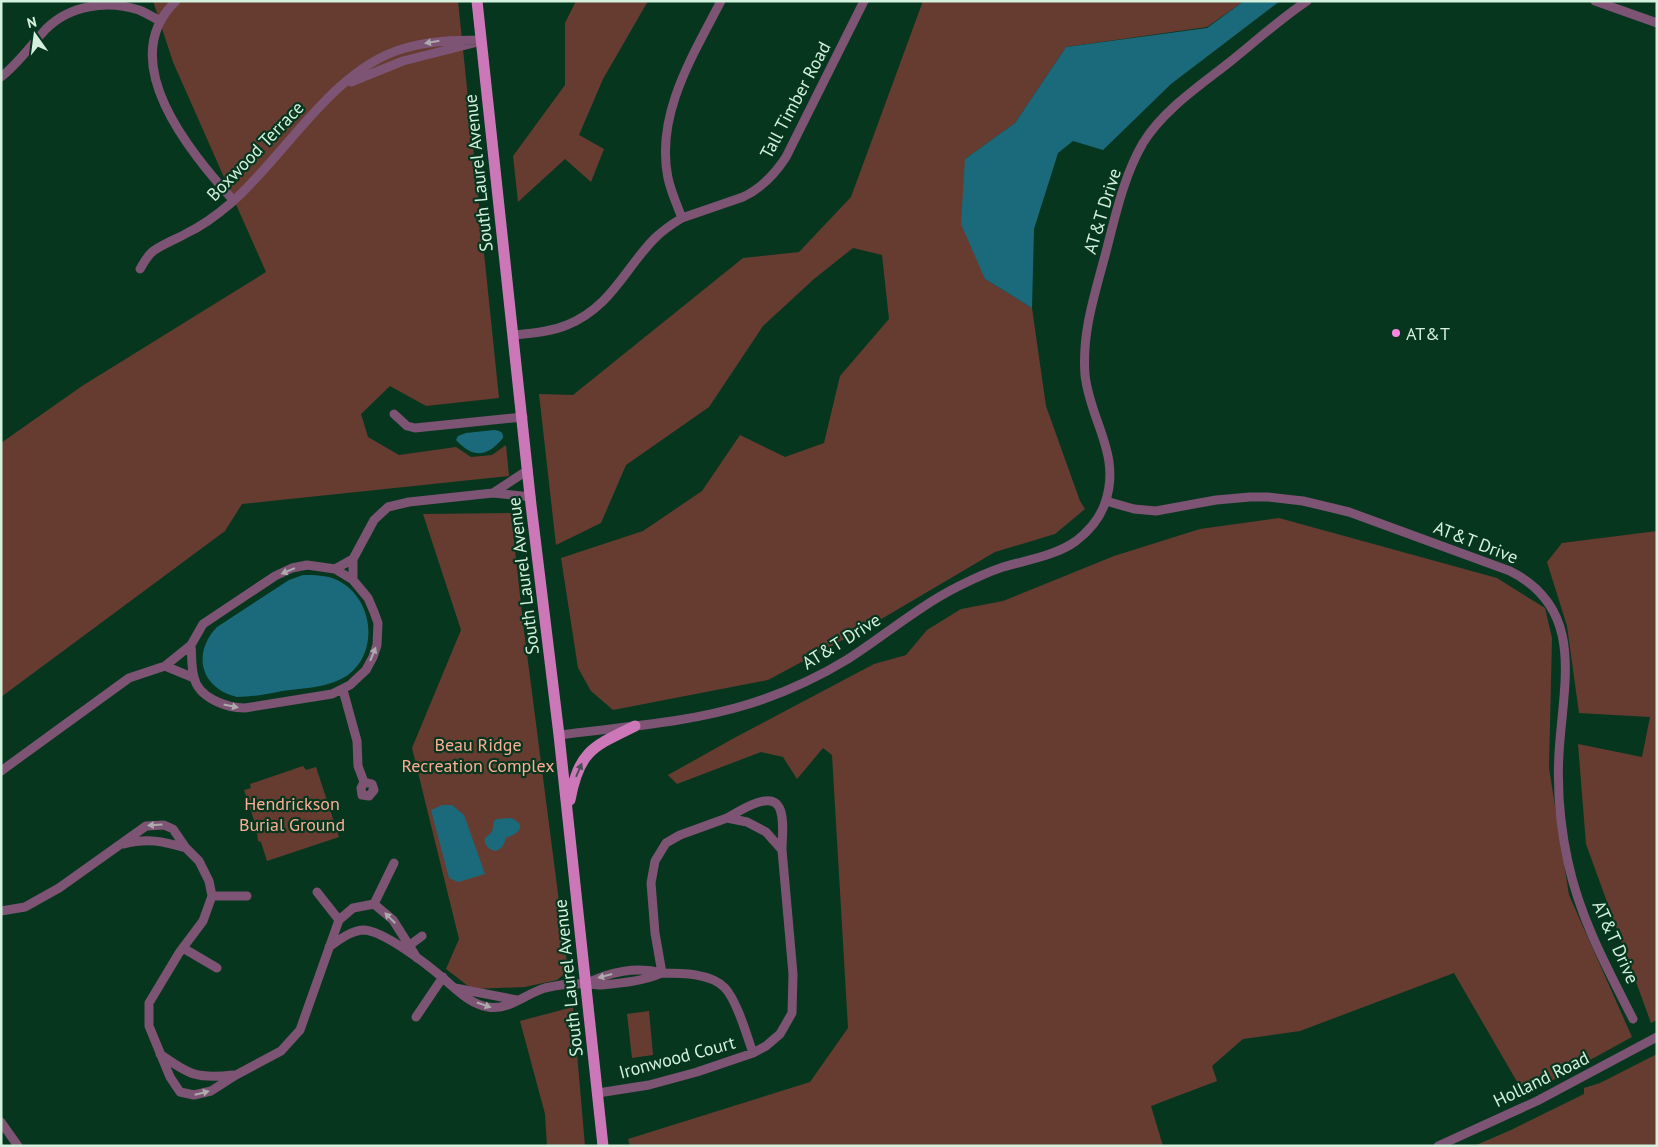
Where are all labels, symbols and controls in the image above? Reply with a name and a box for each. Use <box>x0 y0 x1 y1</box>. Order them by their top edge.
north arrow <box>10 10 60 60</box>
text: N <box>25 13 38 32</box>
street label: Tall Timber Road <box>755 38 835 162</box>
one-way arrow <box>424 39 440 47</box>
street label: South Laurel Avenue <box>458 93 498 253</box>
street label: Boxwood Terrace <box>202 96 308 206</box>
street label: AT&T Drive <box>1078 165 1126 257</box>
place label: AT&T <box>1406 322 1450 345</box>
marker: AT&T <box>1390 327 1402 339</box>
street label: South Laurel Avenue <box>502 496 544 656</box>
street label: AT&T Drive <box>1431 515 1521 569</box>
one-way arrow <box>280 567 295 575</box>
street label: AT&T Drive <box>797 608 885 674</box>
one-way arrow <box>370 647 378 661</box>
one-way arrow <box>223 702 238 710</box>
park label: Beau Ridge Recreation Complex <box>401 733 555 777</box>
one-way arrow <box>575 763 583 777</box>
park label: Hendrickson Burial Ground <box>239 792 345 836</box>
one-way arrow <box>146 822 162 830</box>
street label: AT&T Drive <box>1588 897 1644 987</box>
street label: South Laurel Avenue <box>548 898 588 1058</box>
one-way arrow <box>384 912 396 924</box>
one-way arrow <box>597 972 612 980</box>
one-way arrow <box>477 1001 492 1009</box>
street label: Ironwood Court <box>616 1030 738 1084</box>
street label: Holland Road <box>1489 1046 1593 1112</box>
one-way arrow <box>195 1089 210 1097</box>

